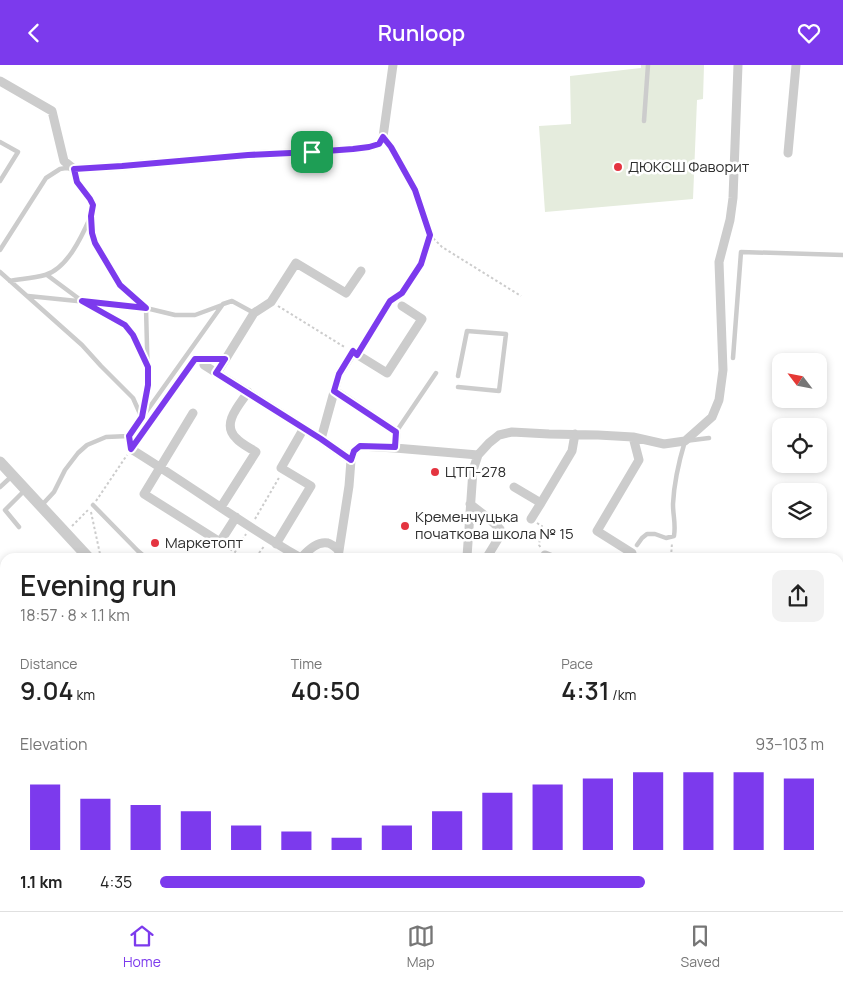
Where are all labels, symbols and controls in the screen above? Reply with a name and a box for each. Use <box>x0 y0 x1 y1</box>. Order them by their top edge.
text: Runloop <box>378 18 465 48</box>
icon: back <box>20 19 48 47</box>
icon: heart <box>795 19 823 47</box>
pin <box>291 131 333 173</box>
icon: arrive <box>298 138 326 166</box>
place label: ДЮКСШ Фаворит <box>628 156 750 177</box>
marker: ДЮКСШ Фаворит <box>612 161 624 173</box>
north arrow <box>772 353 828 407</box>
map controls <box>772 353 827 538</box>
button: locate <box>772 418 827 473</box>
place label: ЦТП-278 <box>445 461 506 482</box>
marker: ЦТП-278 <box>429 466 441 478</box>
button: layers <box>772 483 827 538</box>
place label: Кременчуцька початкова школа № 15 <box>415 506 574 544</box>
marker: Кременчуцька початкова школа № 15 <box>399 520 411 532</box>
place label: Маркетопт <box>165 532 243 553</box>
marker: Маркетопт <box>149 537 161 549</box>
text: Evening run <box>20 566 177 604</box>
button: share <box>772 570 824 622</box>
text: 18:57 · 8 × 1.1 km <box>20 604 130 626</box>
text: Distance <box>20 654 77 673</box>
text: Time <box>291 654 322 673</box>
text: Pace <box>561 654 593 673</box>
text: 9.04 <box>20 673 74 708</box>
text: 40:50 <box>291 673 361 708</box>
text: 4:31 <box>561 673 609 708</box>
text: km <box>74 685 95 704</box>
text: /km <box>609 685 637 704</box>
text: Elevation <box>20 733 88 755</box>
text: 93–103 m <box>755 733 824 755</box>
text: 1.1 km <box>20 871 63 893</box>
text: 4:35 <box>100 871 132 893</box>
tab: Home <box>123 922 161 971</box>
tab: Map <box>407 922 435 971</box>
tab: Saved <box>681 922 720 971</box>

